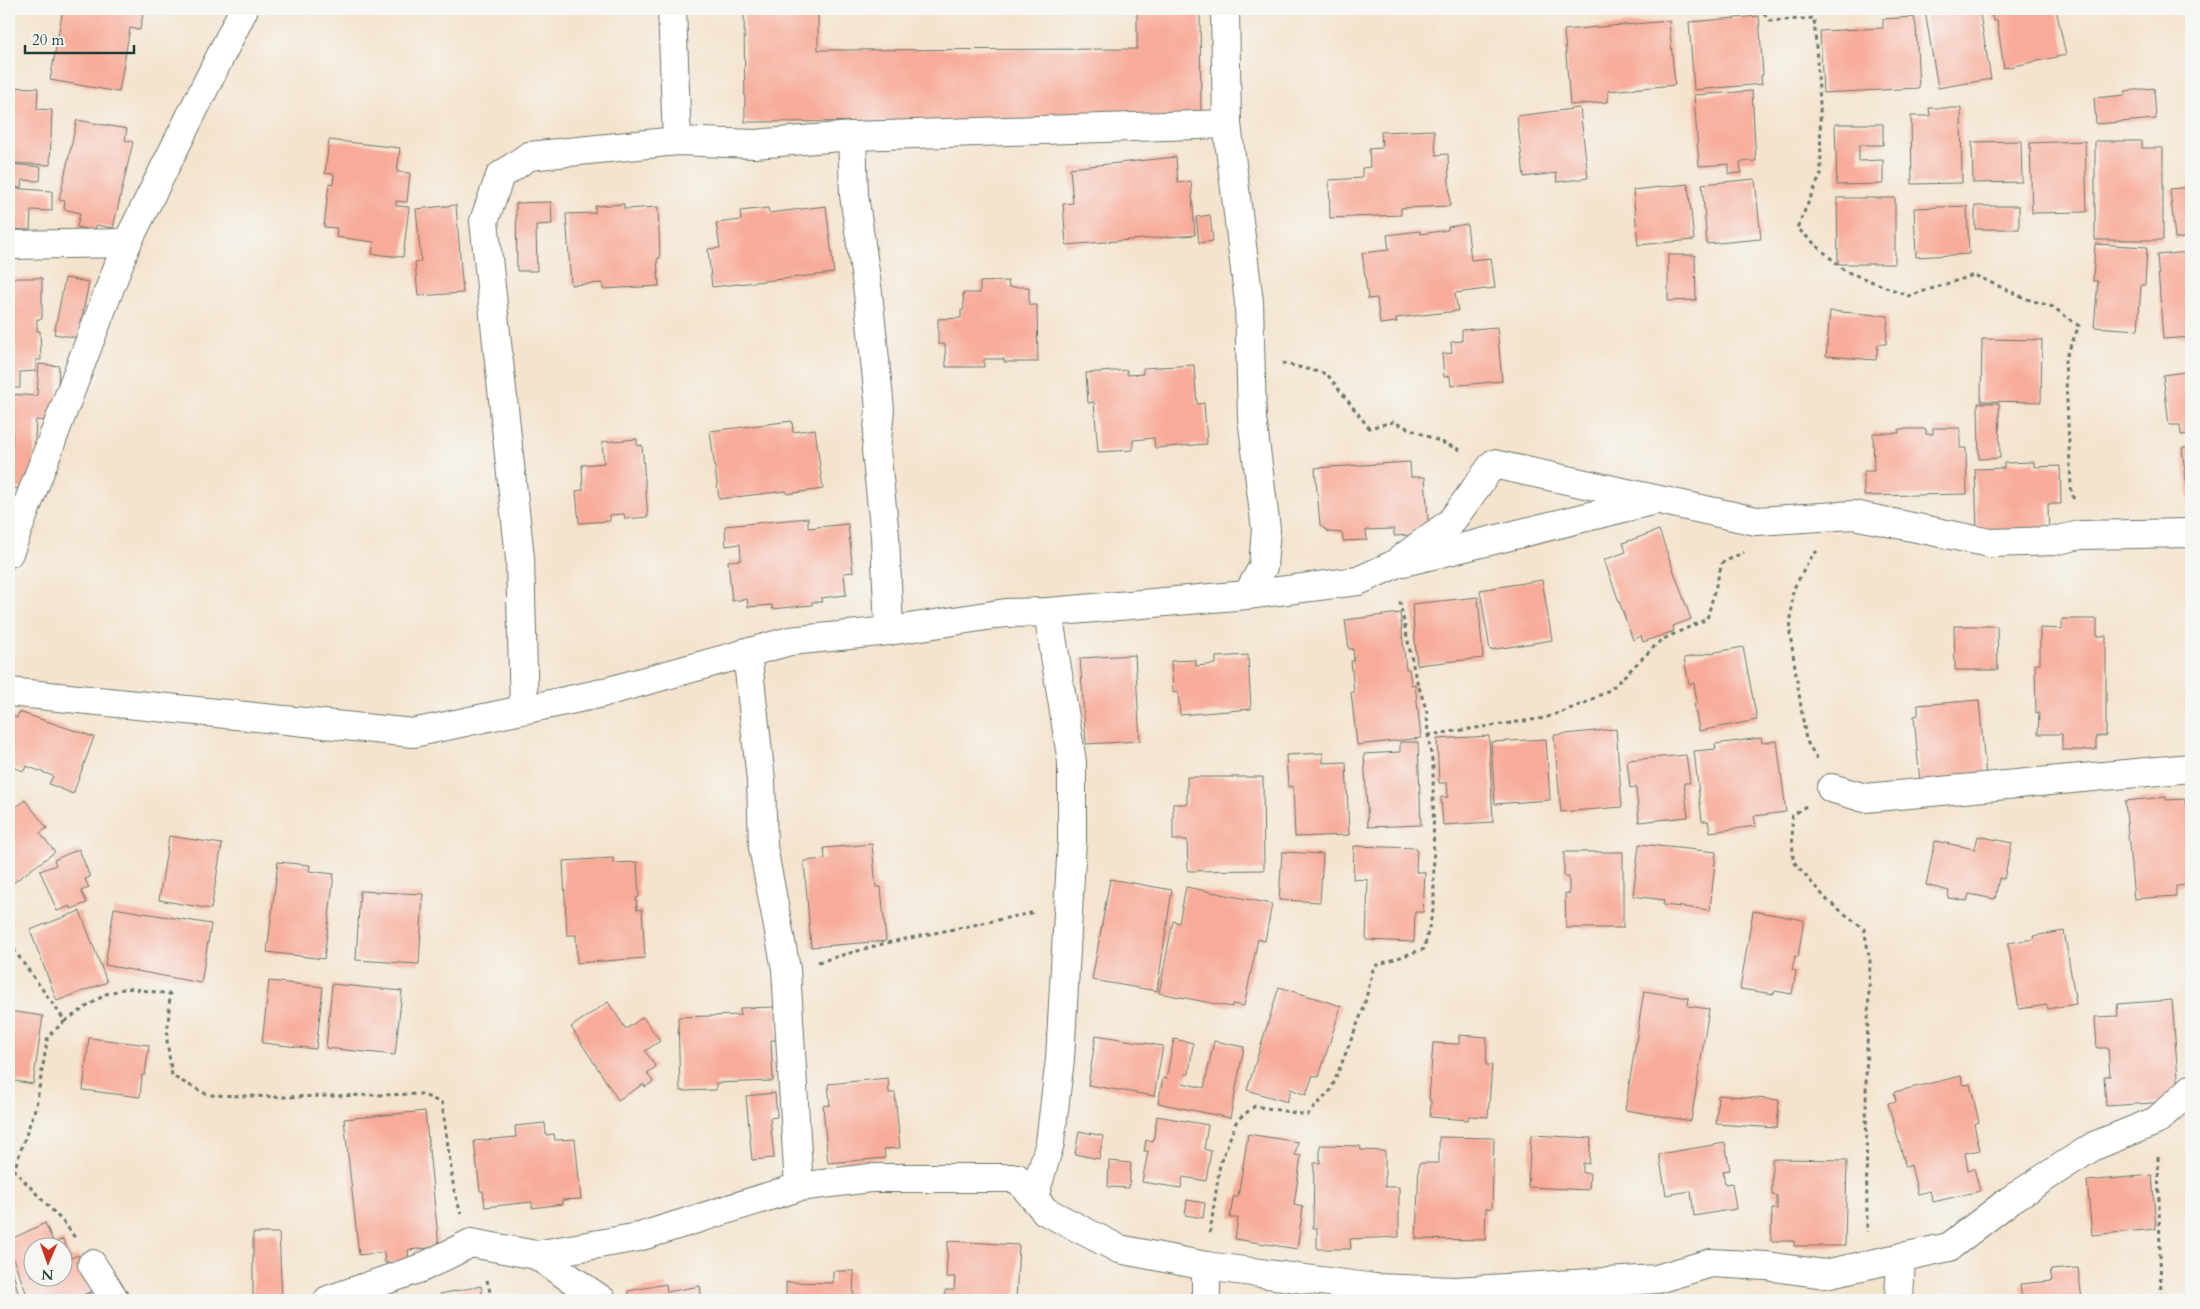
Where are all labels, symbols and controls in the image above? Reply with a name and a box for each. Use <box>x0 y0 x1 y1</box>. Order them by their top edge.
scale bar <box>25 22 134 54</box>
text: 20 m <box>32 30 64 50</box>
north arrow <box>22 1236 72 1286</box>
text: N <box>41 1265 54 1284</box>

